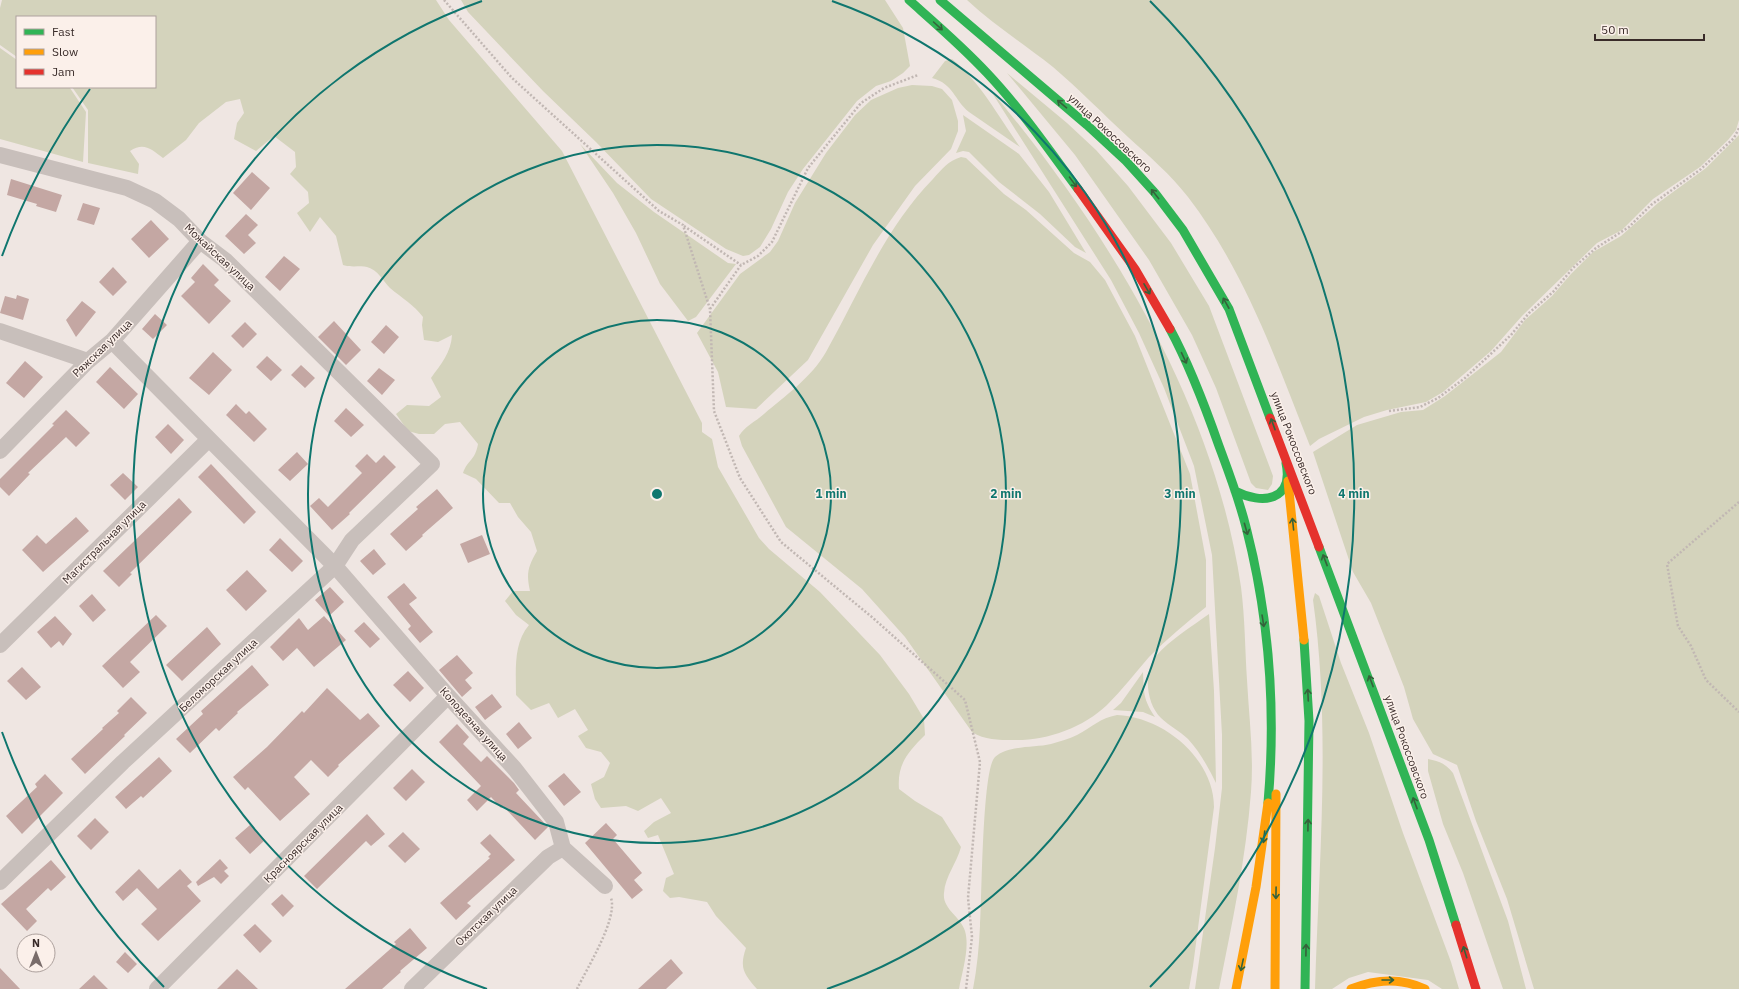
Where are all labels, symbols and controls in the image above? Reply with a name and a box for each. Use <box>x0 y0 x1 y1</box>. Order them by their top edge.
legend <box>16 16 156 88</box>
scale bar <box>1595 16 1704 42</box>
one-way arrow <box>933 22 943 31</box>
text: 50 m <box>1601 22 1629 37</box>
text: Fast <box>52 24 75 39</box>
text: Slow <box>52 44 78 59</box>
text: Jam <box>52 64 75 79</box>
street label: улица Рокоссовского <box>1065 91 1155 175</box>
one-way arrow <box>1057 99 1068 108</box>
one-way arrow <box>1069 177 1077 188</box>
one-way arrow <box>1151 189 1160 200</box>
street label: Можайская улица <box>182 221 258 294</box>
one-way arrow <box>1144 283 1152 295</box>
one-way arrow <box>1221 297 1229 309</box>
street label: Ряжская улица <box>69 316 135 380</box>
one-way arrow <box>1181 352 1188 364</box>
street label: улица Рокоссовского <box>1268 389 1320 497</box>
one-way arrow <box>1269 418 1276 431</box>
text: 1 min <box>815 486 847 501</box>
text: 2 min <box>990 486 1022 501</box>
text: 3 min <box>1164 486 1196 501</box>
text: 4 min <box>1338 486 1370 501</box>
centre of rings <box>650 487 664 501</box>
street label: Магистральная улица <box>59 497 149 587</box>
one-way arrow <box>1289 518 1296 531</box>
one-way arrow <box>1243 522 1250 535</box>
one-way arrow <box>1320 554 1328 566</box>
one-way arrow <box>1259 614 1267 627</box>
street label: Беломорская улица <box>176 635 260 715</box>
one-way arrow <box>1366 676 1374 688</box>
street label: Колодезная улица <box>437 684 511 764</box>
one-way arrow <box>1304 689 1311 702</box>
street label: улица Рокоссовского <box>1382 693 1432 801</box>
one-way arrow <box>1411 798 1419 810</box>
street label: Красноярская улица <box>260 800 346 886</box>
one-way arrow <box>1304 819 1312 832</box>
one-way arrow <box>1260 830 1268 843</box>
street label: Охотская улица <box>452 883 520 949</box>
one-way arrow <box>1272 886 1280 899</box>
north arrow <box>16 933 56 973</box>
text: N <box>32 936 40 950</box>
one-way arrow <box>1302 944 1309 957</box>
one-way arrow <box>1461 945 1468 958</box>
one-way arrow <box>1237 959 1245 972</box>
one-way arrow <box>1381 976 1394 984</box>

